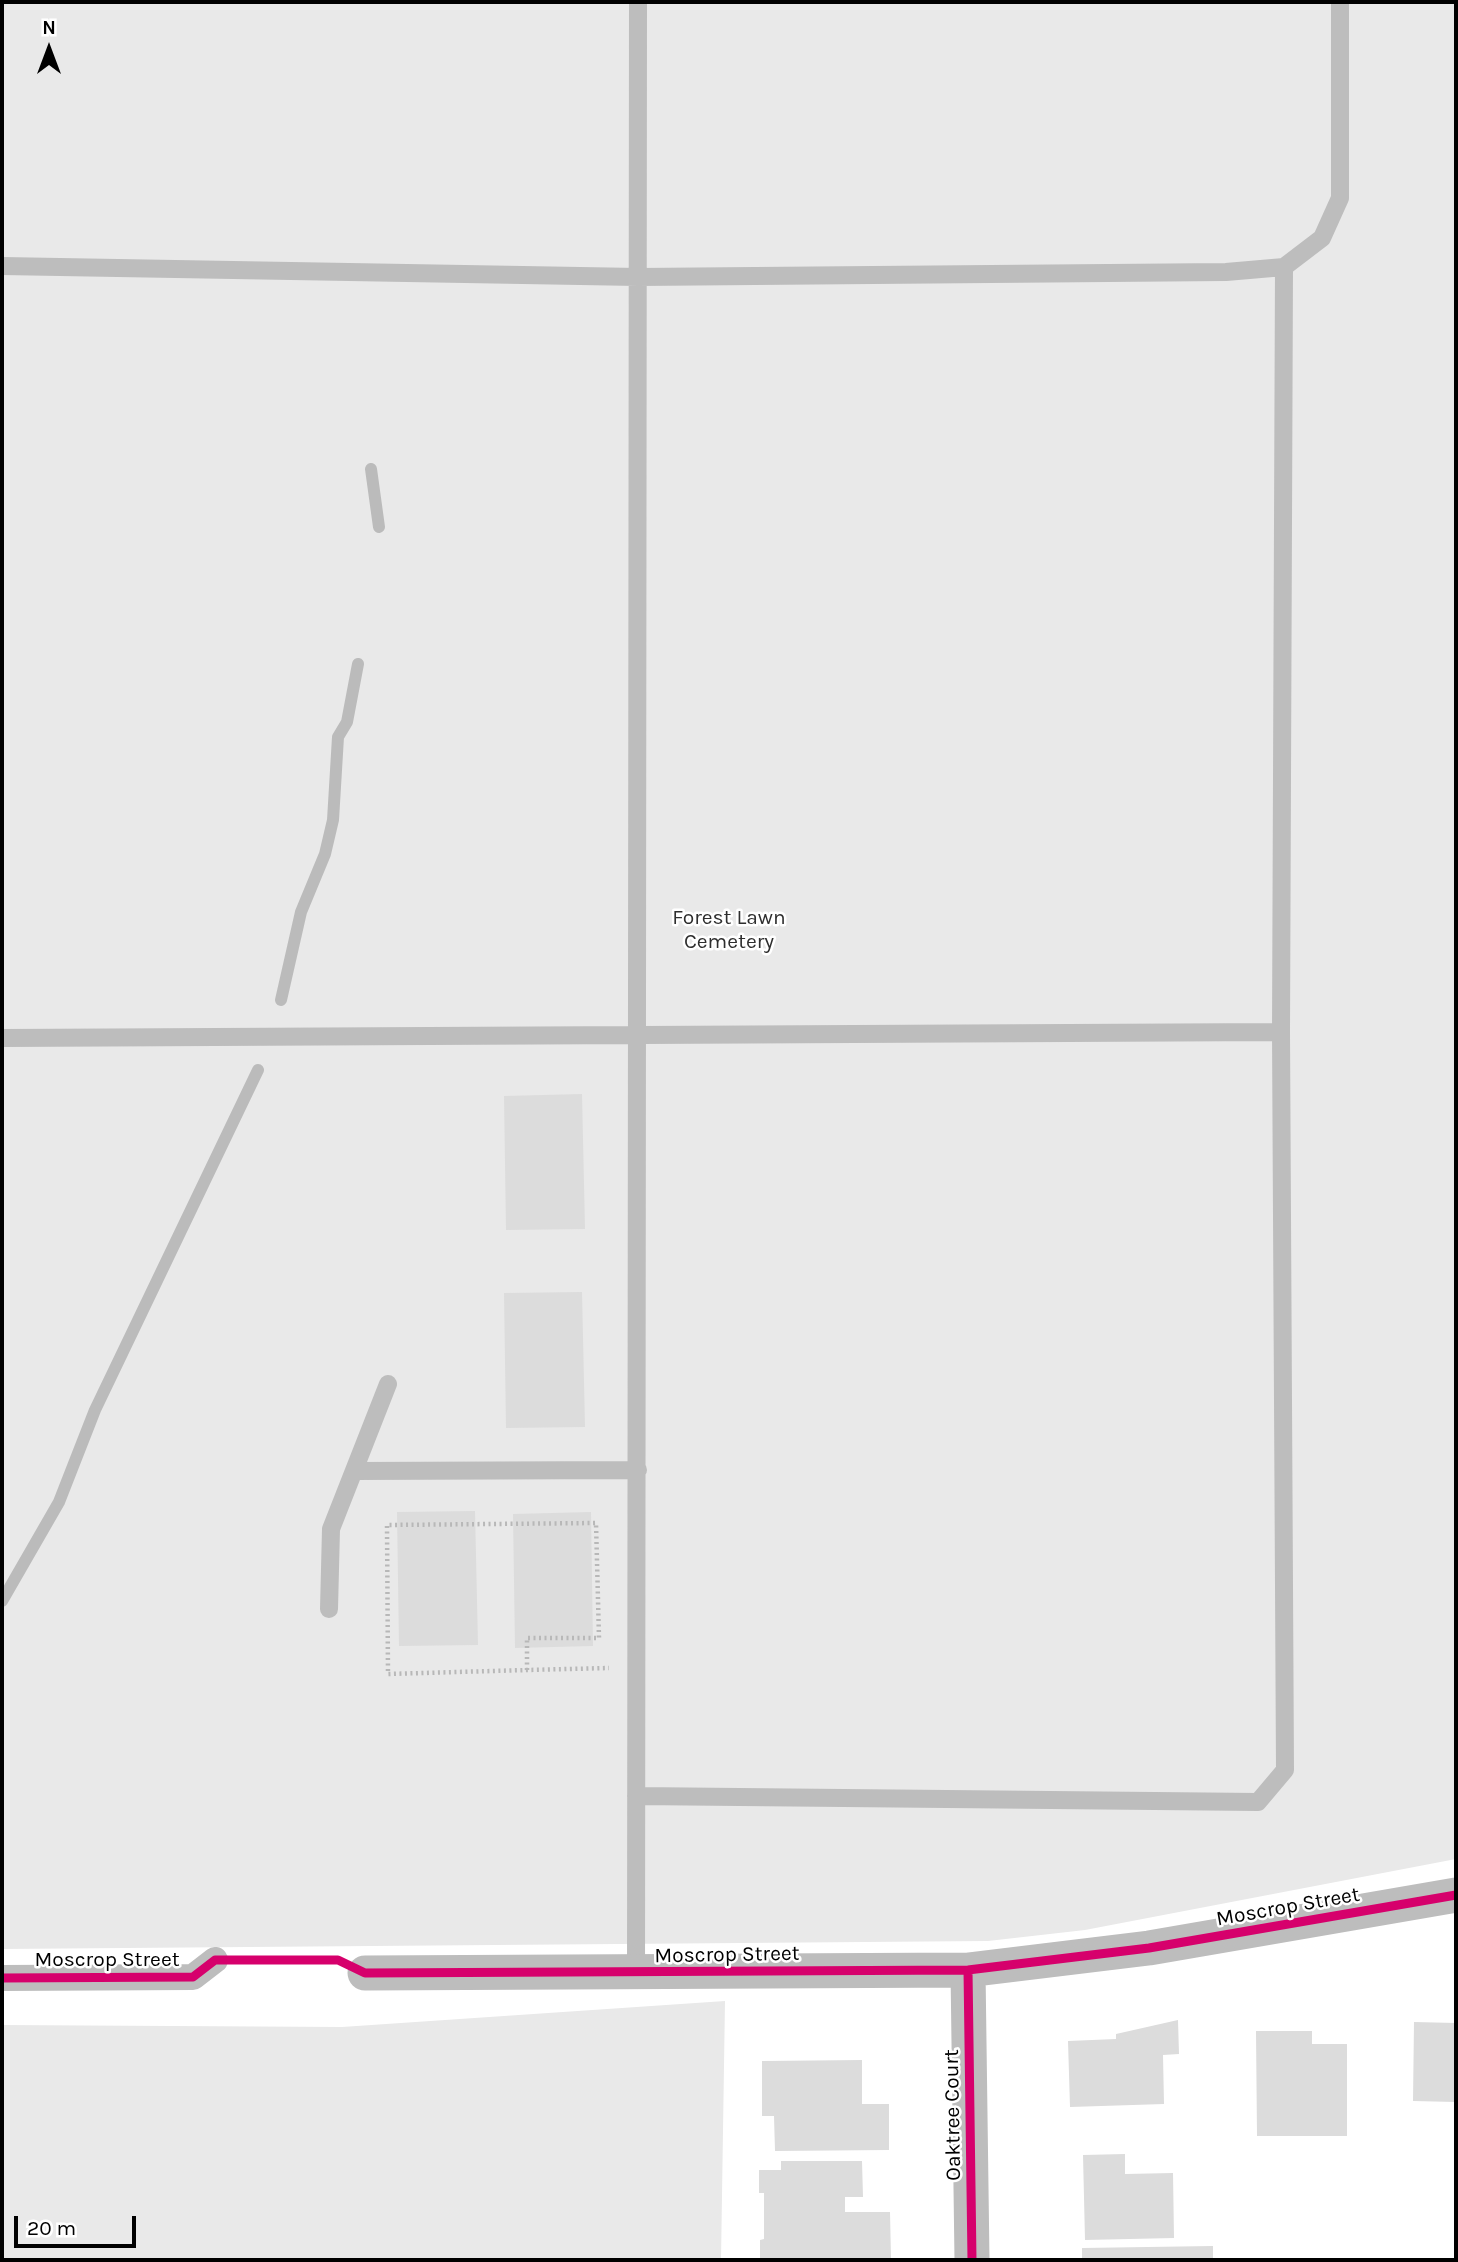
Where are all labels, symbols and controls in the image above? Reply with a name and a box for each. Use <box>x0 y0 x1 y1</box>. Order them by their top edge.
north arrow <box>14 14 84 84</box>
text: N <box>42 17 56 39</box>
park label: Forest Lawn Cemetery <box>672 905 786 955</box>
street label: Moscrop Street <box>1214 1882 1362 1932</box>
street label: Moscrop Street <box>654 1941 800 1969</box>
street label: Moscrop Street <box>34 1947 180 1973</box>
street label: Oaktree Court <box>939 2049 967 2181</box>
scale bar <box>18 2202 140 2246</box>
text: 20 m <box>27 2216 76 2240</box>

